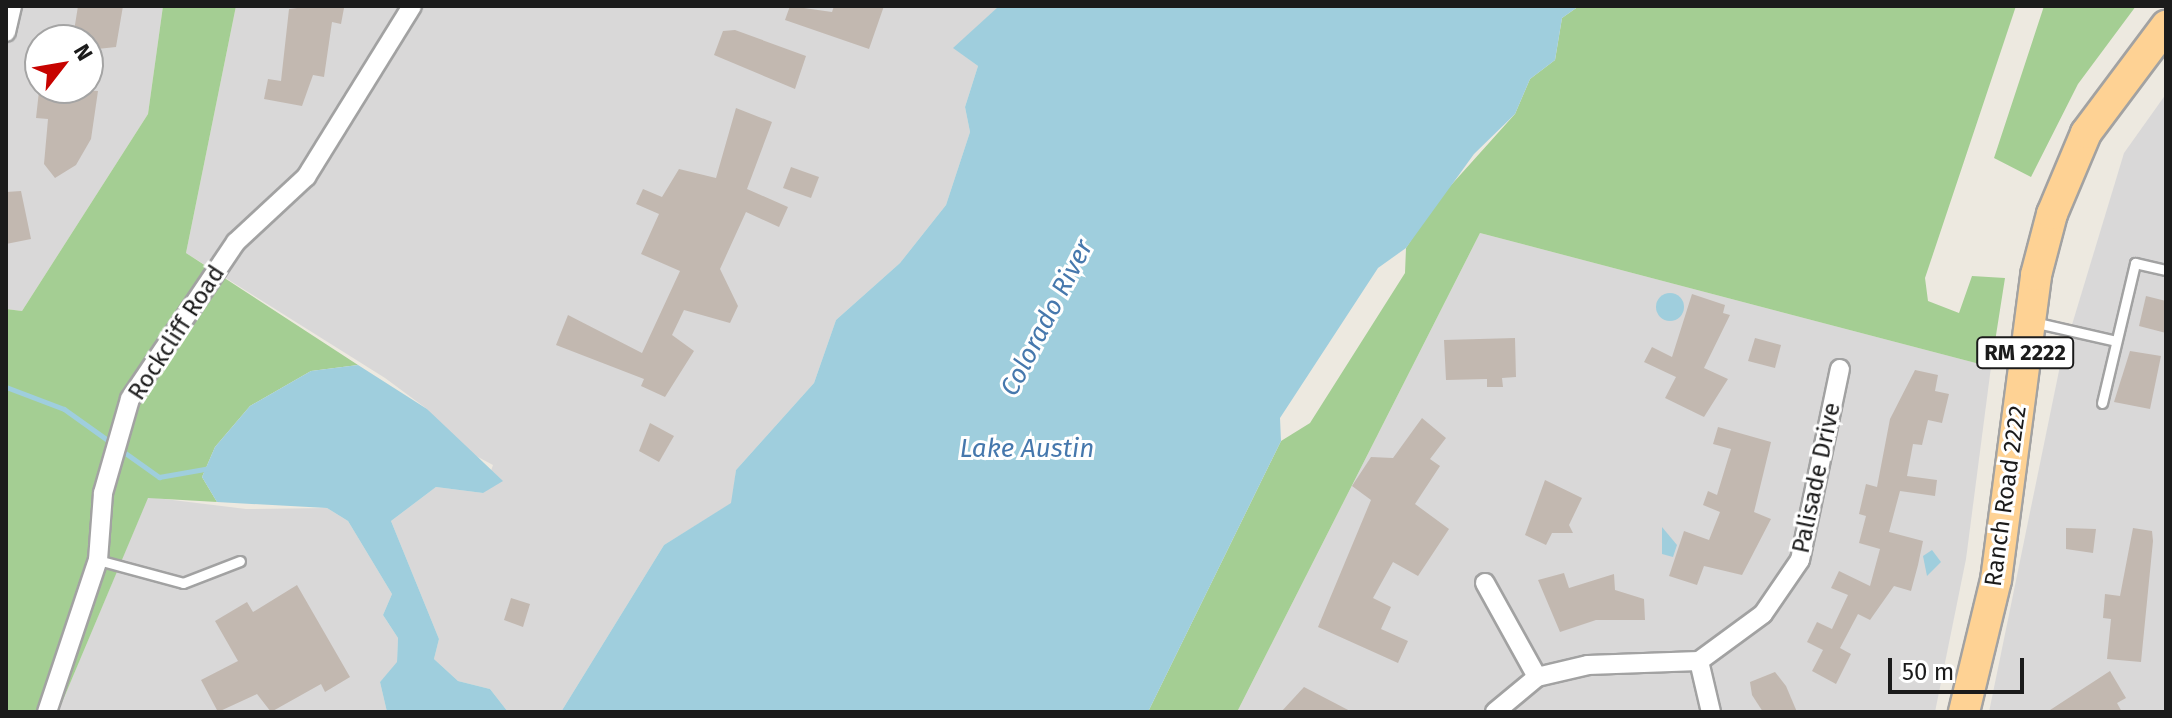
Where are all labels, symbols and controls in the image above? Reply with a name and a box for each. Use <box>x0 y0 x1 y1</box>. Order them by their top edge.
north arrow <box>24 24 104 104</box>
text: N <box>68 39 99 66</box>
water label: Colorado River <box>994 235 1100 401</box>
street label: Rockcliff Road <box>123 260 231 406</box>
road number: RM 2222 <box>1975 335 2075 371</box>
street label: Palisade Drive <box>1787 400 1847 556</box>
street label: Ranch Road 2222 <box>1979 404 2033 588</box>
water label: Lake Austin <box>960 433 1094 465</box>
scale bar <box>1892 642 2028 692</box>
text: 50 m <box>1902 658 1954 686</box>

